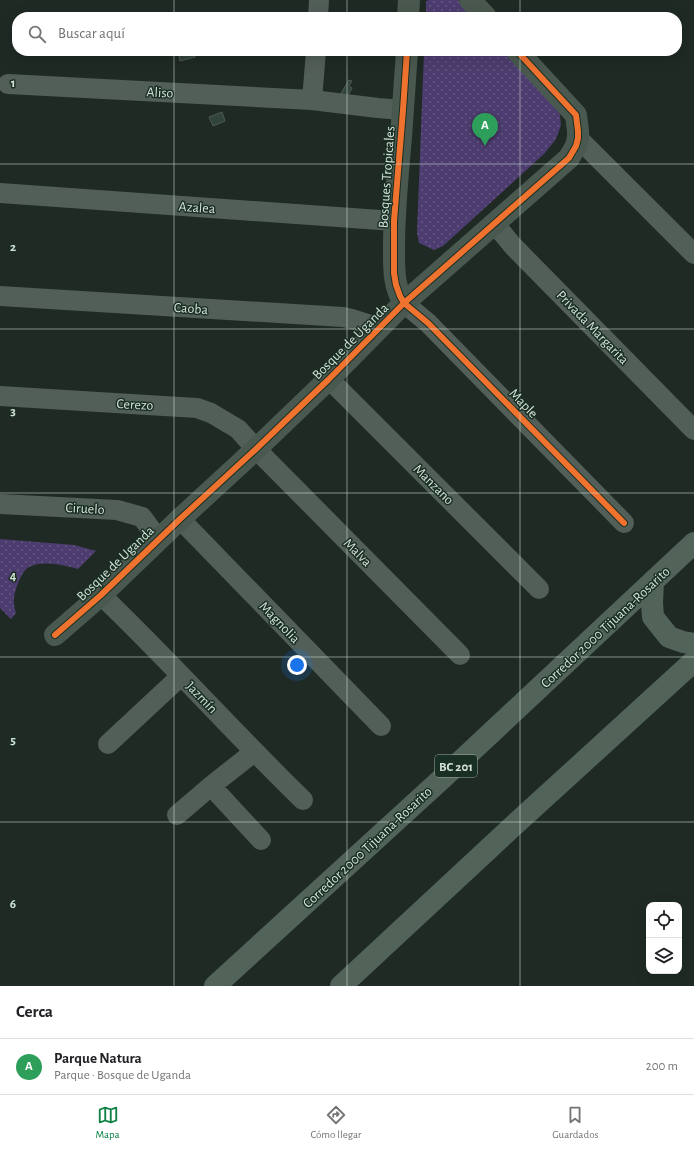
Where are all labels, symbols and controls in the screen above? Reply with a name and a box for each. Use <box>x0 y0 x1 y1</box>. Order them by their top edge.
search box <box>12 12 682 56</box>
icon: search <box>26 23 48 45</box>
text: Buscar aquí <box>58 26 125 41</box>
text: 1 <box>11 77 15 90</box>
street label: Aliso <box>146 85 174 101</box>
pin: A <box>472 113 498 146</box>
street label: Bosques Tropicales <box>376 126 398 229</box>
street label: Azalea <box>178 200 216 216</box>
text: 2 <box>10 241 16 254</box>
street label: Privada Margarita <box>554 288 631 368</box>
street label: Caoba <box>173 301 209 317</box>
street label: Bosque de Uganda <box>310 301 392 382</box>
street label: Maple <box>506 386 540 421</box>
street label: Cerezo <box>116 397 154 413</box>
text: 3 <box>10 405 16 418</box>
street label: Manzano <box>410 462 456 508</box>
street label: Ciruelo <box>65 501 105 517</box>
street label: Bosque de Uganda <box>74 523 157 604</box>
street label: Malva <box>341 536 374 570</box>
street label: Corredor 2000 Tijuana-Rosarito <box>539 564 673 691</box>
text: 4 <box>10 570 17 583</box>
street label: Magnolia <box>256 599 303 646</box>
your location <box>287 655 307 675</box>
street label: Jazmín <box>183 679 220 716</box>
text: 5 <box>10 734 16 747</box>
road number: BC 201 <box>435 755 477 777</box>
street label: Corredor 2000 Tijuana-Rosarito <box>301 784 435 911</box>
text: 6 <box>10 898 16 911</box>
map controls <box>646 902 682 974</box>
button: locate <box>646 902 682 938</box>
button: layers <box>646 938 682 974</box>
text: Cerca <box>16 1003 53 1020</box>
text: Parque Natura <box>54 1051 142 1066</box>
text: A <box>25 1060 33 1073</box>
text: 200 m <box>646 1060 678 1073</box>
text: Parque · Bosque de Uganda <box>54 1069 191 1082</box>
tab: Mapa <box>95 1104 120 1141</box>
tab: Cómo llegar <box>310 1104 361 1141</box>
tab: Guardados <box>552 1104 599 1141</box>

